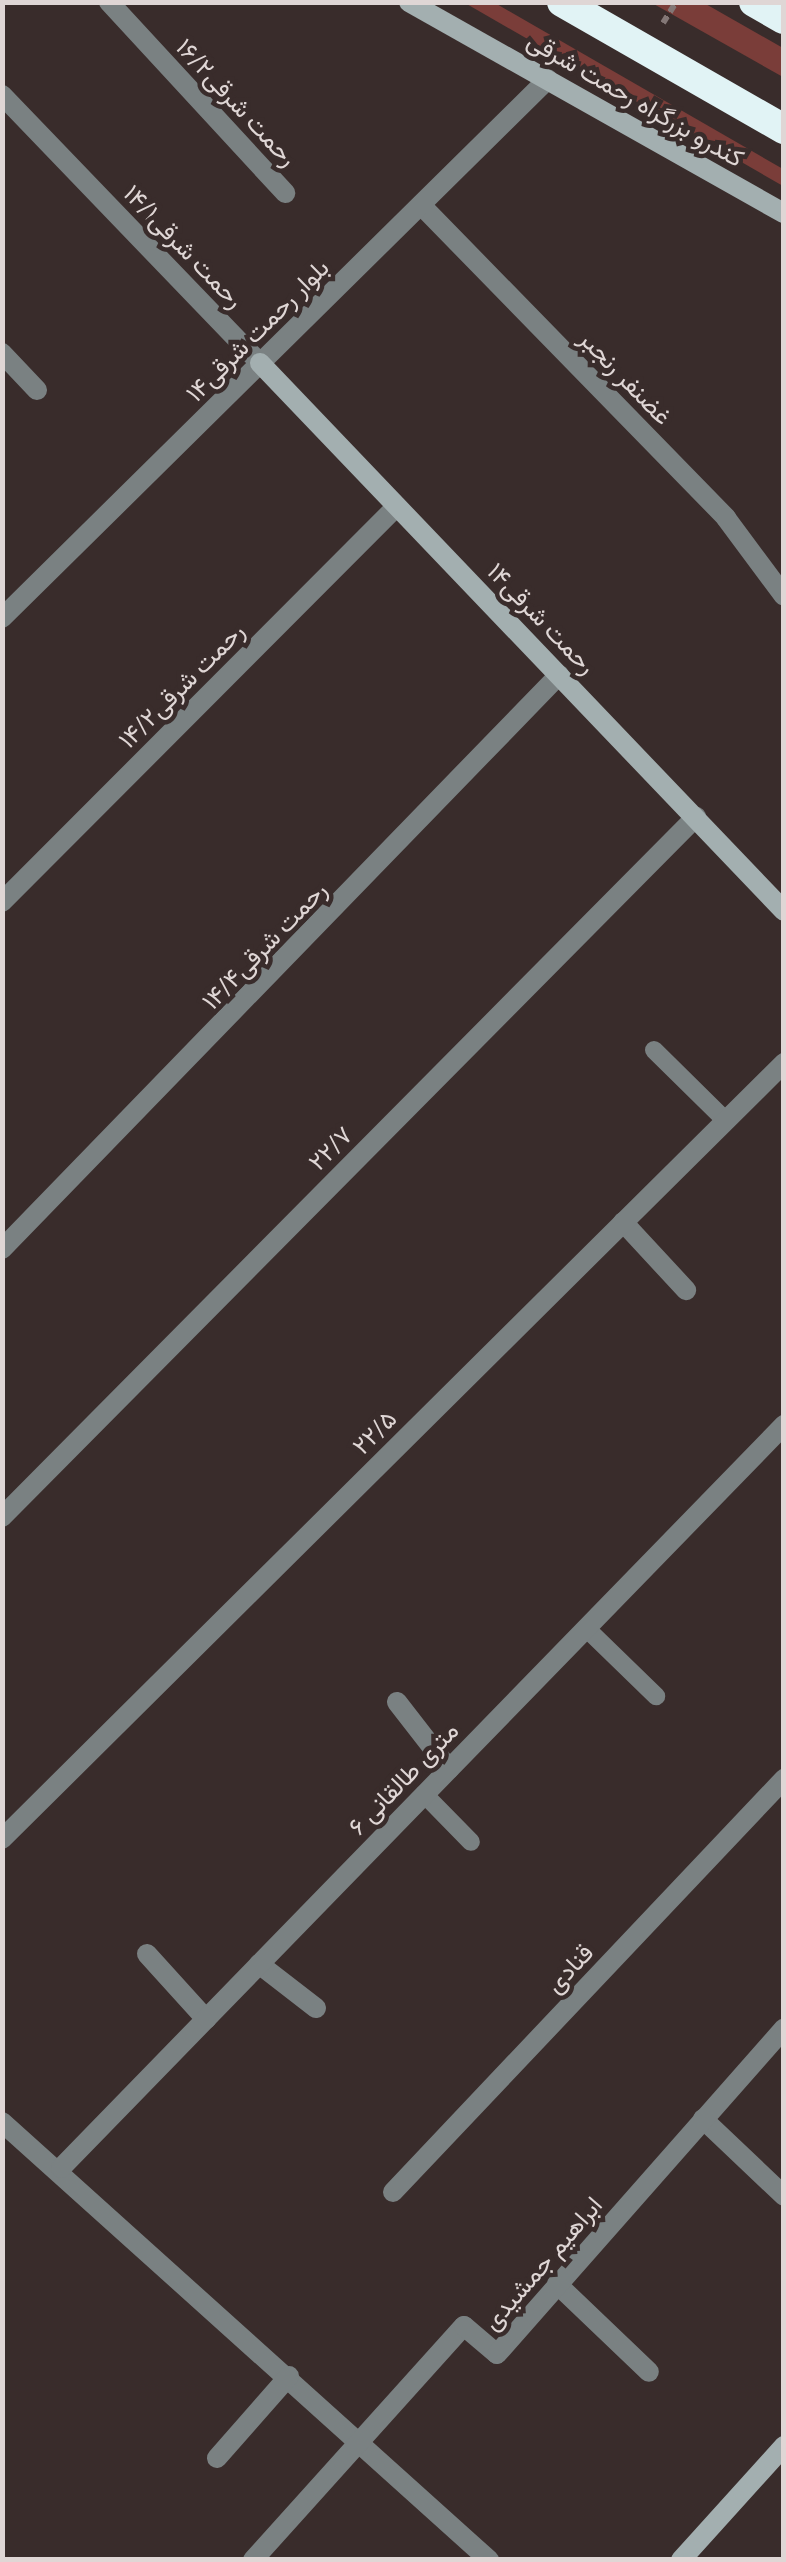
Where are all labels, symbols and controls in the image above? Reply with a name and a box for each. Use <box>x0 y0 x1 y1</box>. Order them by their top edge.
street label: کندرو بزرگراه رحمت شرقی <box>521 26 749 174</box>
street label: ۱۶/۲رحمت شرقی <box>169 33 303 173</box>
street label: ۱۴/۱رحمت شرقی <box>117 179 249 315</box>
street label: بلوار رحمت شرقی۱۴ <box>180 253 336 409</box>
street label: غضنفر رنجبر <box>572 324 678 432</box>
street label: ۱۴رحمت شرقی <box>480 557 602 681</box>
street label: ۱۴/۲رحمت شرقی <box>113 617 251 755</box>
street label: ۱۴/۴رحمت شرقی <box>196 876 334 1016</box>
street label: ۲۲/۷ <box>303 1121 359 1177</box>
street label: ۲۲/۵ <box>347 1405 403 1461</box>
street label: ۶ متری طالقانی <box>343 1716 465 1842</box>
street label: قنادی <box>540 1938 600 2000</box>
street label: ابراهیم جمشیدی <box>477 2191 609 2337</box>

